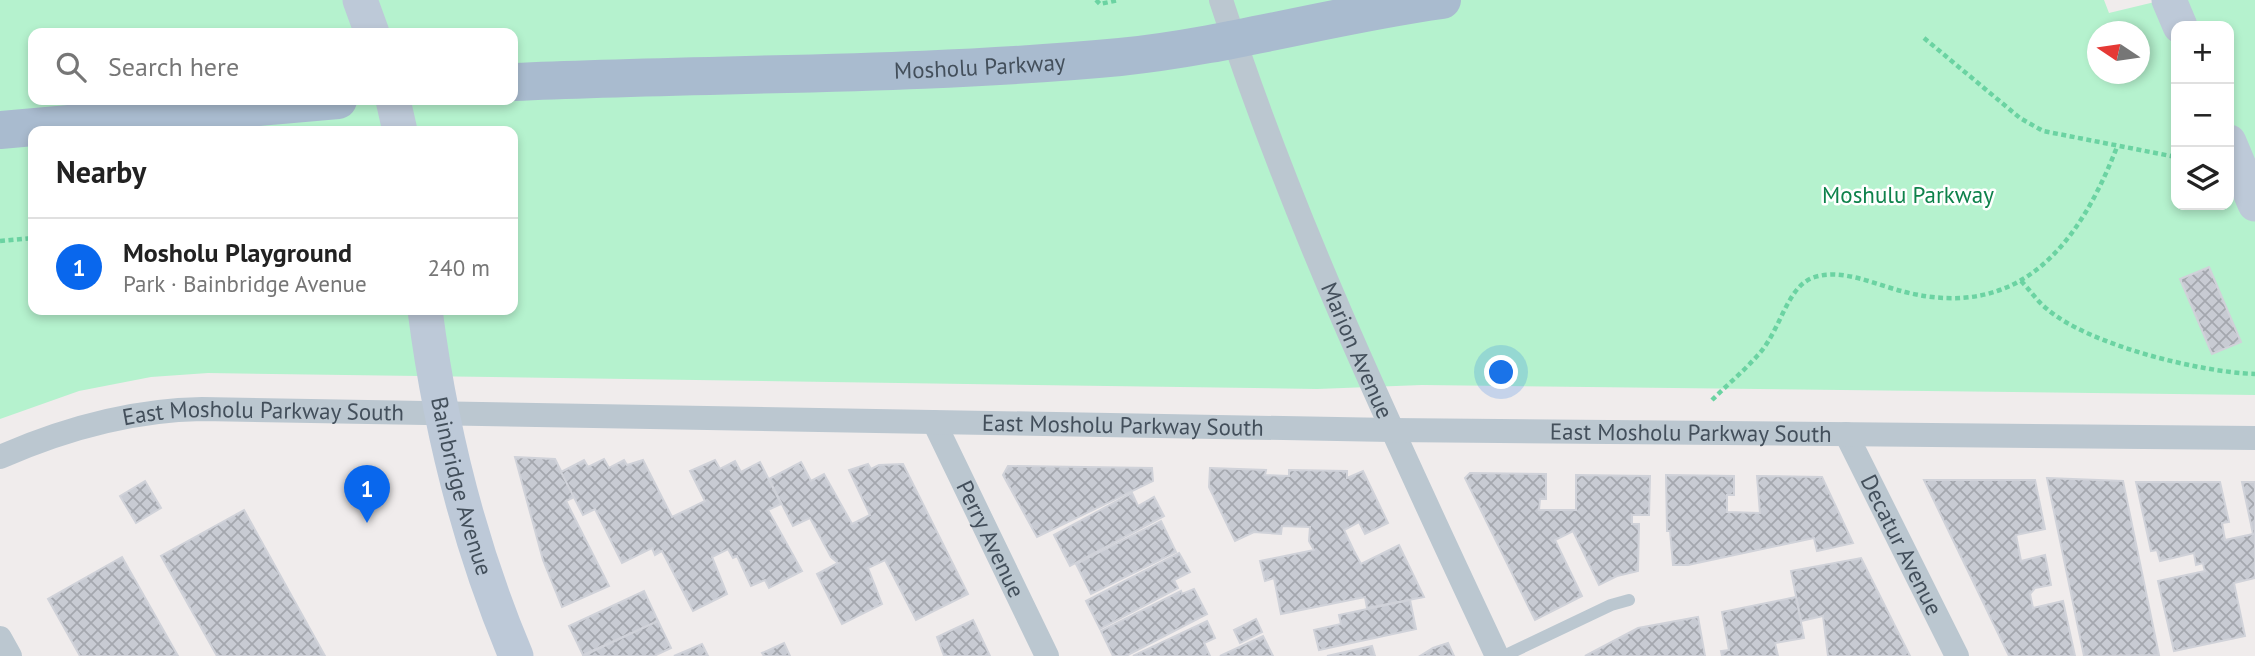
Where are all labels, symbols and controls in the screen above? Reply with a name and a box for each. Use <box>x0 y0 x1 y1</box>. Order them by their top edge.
north arrow <box>2087 21 2150 84</box>
map controls <box>2171 21 2234 210</box>
button: + <box>2171 21 2234 84</box>
search box <box>28 28 518 105</box>
street label: Mosholu Parkway <box>893 47 1067 85</box>
icon: search <box>52 48 90 86</box>
text: Search here <box>108 50 239 83</box>
button: − <box>2171 84 2234 147</box>
button: layers <box>2171 147 2234 210</box>
text: Nearby <box>56 152 146 191</box>
park label: Moshulu Parkway <box>1822 180 1994 209</box>
text: Mosholu Playground <box>123 236 352 269</box>
text: 1 <box>72 253 86 282</box>
text: 240 m <box>428 253 490 282</box>
text: Park · Bainbridge Avenue <box>123 269 367 298</box>
street label: Marion Avenue <box>1315 278 1400 423</box>
your location <box>1484 355 1518 389</box>
street label: East Mosholu Parkway South <box>120 394 404 431</box>
street label: Bainbridge Avenue <box>425 394 499 579</box>
street label: East Mosholu Parkway South <box>982 408 1264 442</box>
street label: East Mosholu Parkway South <box>1550 416 1832 448</box>
pin: 1 <box>344 465 390 523</box>
street label: Decatur Avenue <box>1855 470 1949 620</box>
street label: Perry Avenue <box>950 476 1032 602</box>

